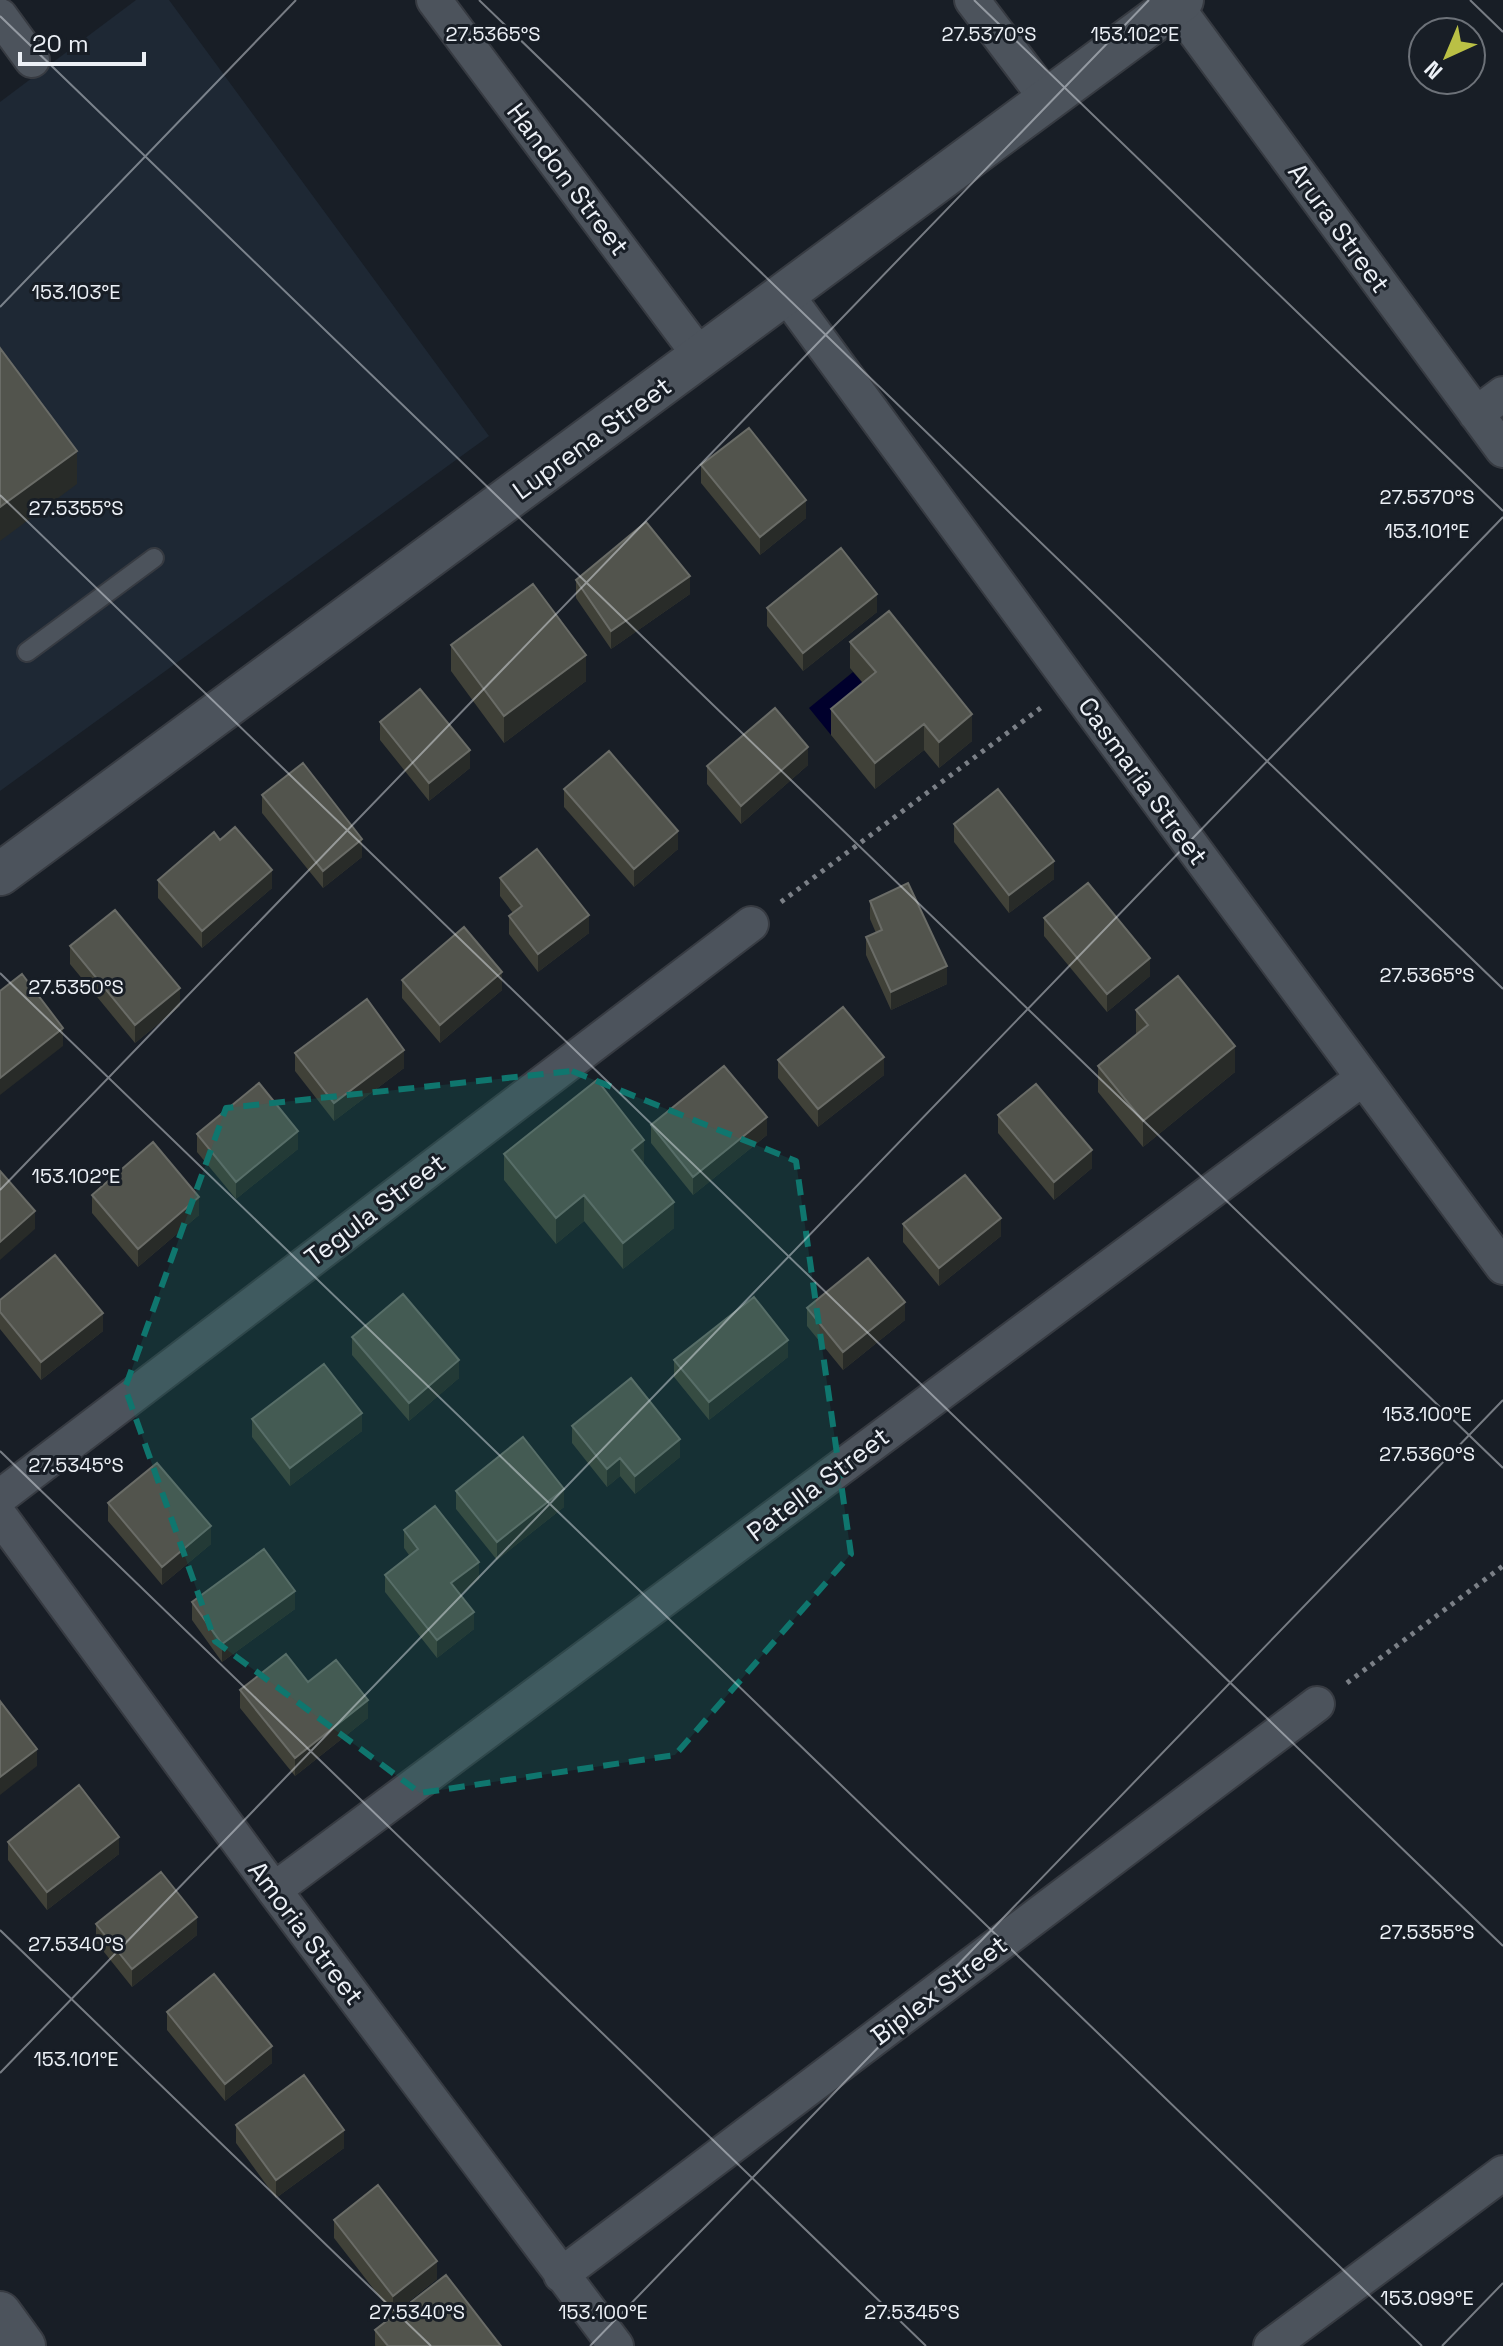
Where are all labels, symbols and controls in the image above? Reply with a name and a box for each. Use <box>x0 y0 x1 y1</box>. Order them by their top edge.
scale bar <box>20 16 144 66</box>
north arrow <box>1407 16 1487 96</box>
text: 27.5365°S <box>445 21 541 47</box>
text: 27.5370°S <box>942 21 1036 47</box>
text: 153.102°E <box>1091 21 1179 47</box>
text: 20 m <box>32 28 89 59</box>
text: N <box>1418 55 1448 86</box>
street label: Handon Street <box>499 96 637 262</box>
street label: Arura Street <box>1280 156 1398 300</box>
text: 153.103°E <box>32 279 120 305</box>
street label: Luprena Street <box>506 369 678 507</box>
text: 27.5370°S <box>1380 484 1474 510</box>
text: 27.5355°S <box>29 495 123 521</box>
text: 153.101°E <box>1384 518 1470 544</box>
street label: Casmaria Street <box>1071 690 1215 872</box>
text: 27.5365°S <box>1379 962 1475 988</box>
text: 27.5350°S <box>28 974 124 1000</box>
street label: Tegula Street <box>298 1146 452 1274</box>
text: 153.102°E <box>32 1163 120 1189</box>
text: 153.100°E <box>1382 1401 1472 1427</box>
street label: Patella Street <box>740 1419 896 1549</box>
text: 27.5360°S <box>1379 1441 1475 1467</box>
text: 27.5345°S <box>28 1452 124 1478</box>
street label: Amoria Street <box>241 1854 371 2012</box>
text: 27.5355°S <box>1380 1919 1474 1945</box>
street label: Biplex Street <box>864 1927 1014 2053</box>
text: 27.5340°S <box>28 1931 124 1957</box>
text: 153.101°E <box>33 2046 119 2072</box>
text: 153.099°E <box>1380 2285 1474 2311</box>
text: 27.5340°S <box>369 2299 465 2325</box>
text: 153.100°E <box>558 2299 648 2325</box>
text: 27.5345°S <box>864 2299 960 2325</box>

